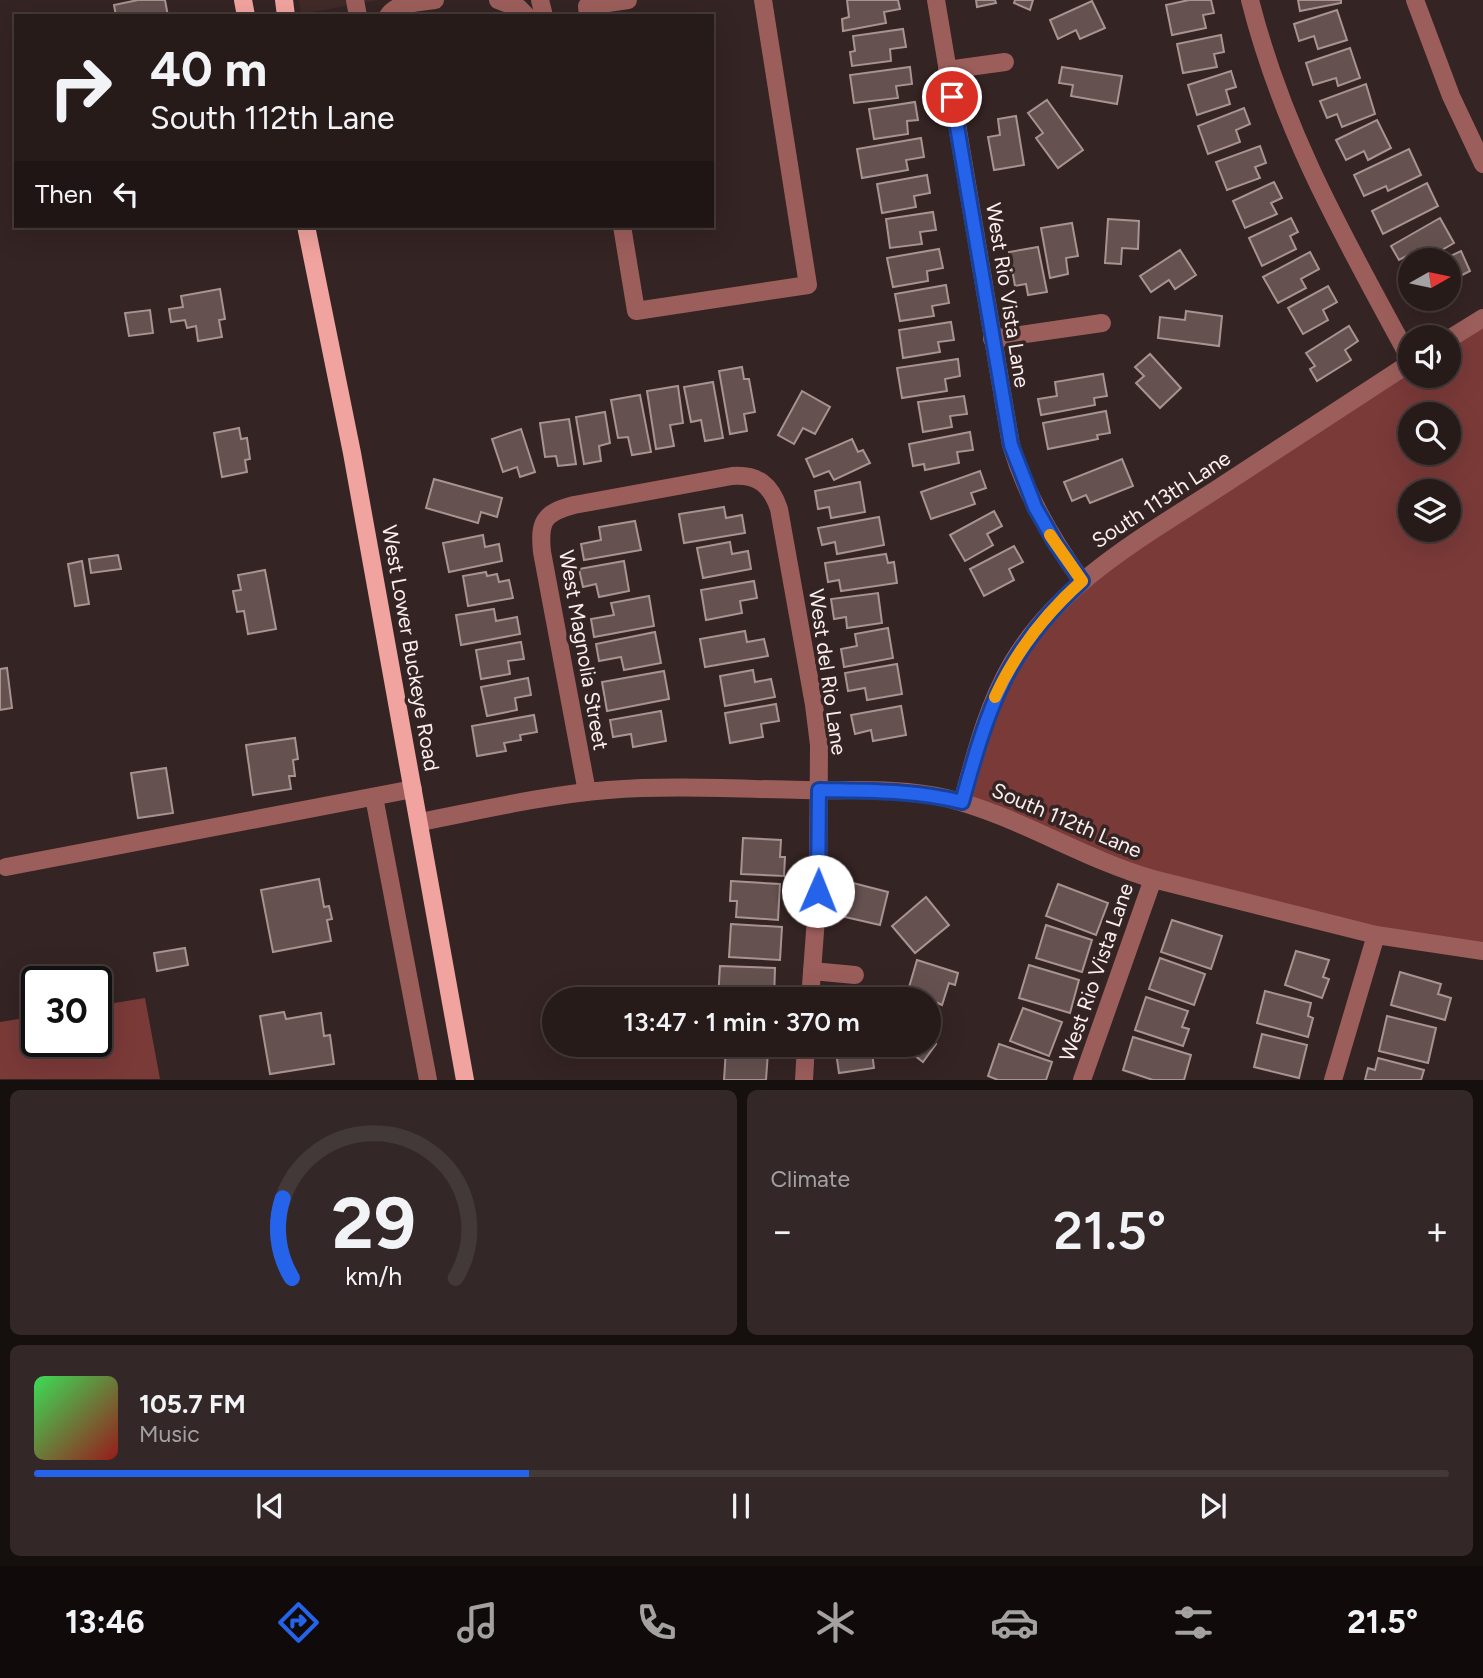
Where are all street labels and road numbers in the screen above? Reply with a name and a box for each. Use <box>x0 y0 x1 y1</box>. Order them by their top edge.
street label: West Rio Vista Lane <box>981 201 1035 389</box>
street label: South 113th Lane <box>1087 445 1235 553</box>
street label: West Lower Buckeye Road <box>377 523 445 773</box>
street label: West Magnolia Street <box>554 548 614 752</box>
street label: West del Rio Lane <box>804 587 852 757</box>
street label: South 112th Lane <box>988 777 1146 863</box>
street label: West Rio Vista Lane <box>1054 880 1138 1064</box>

